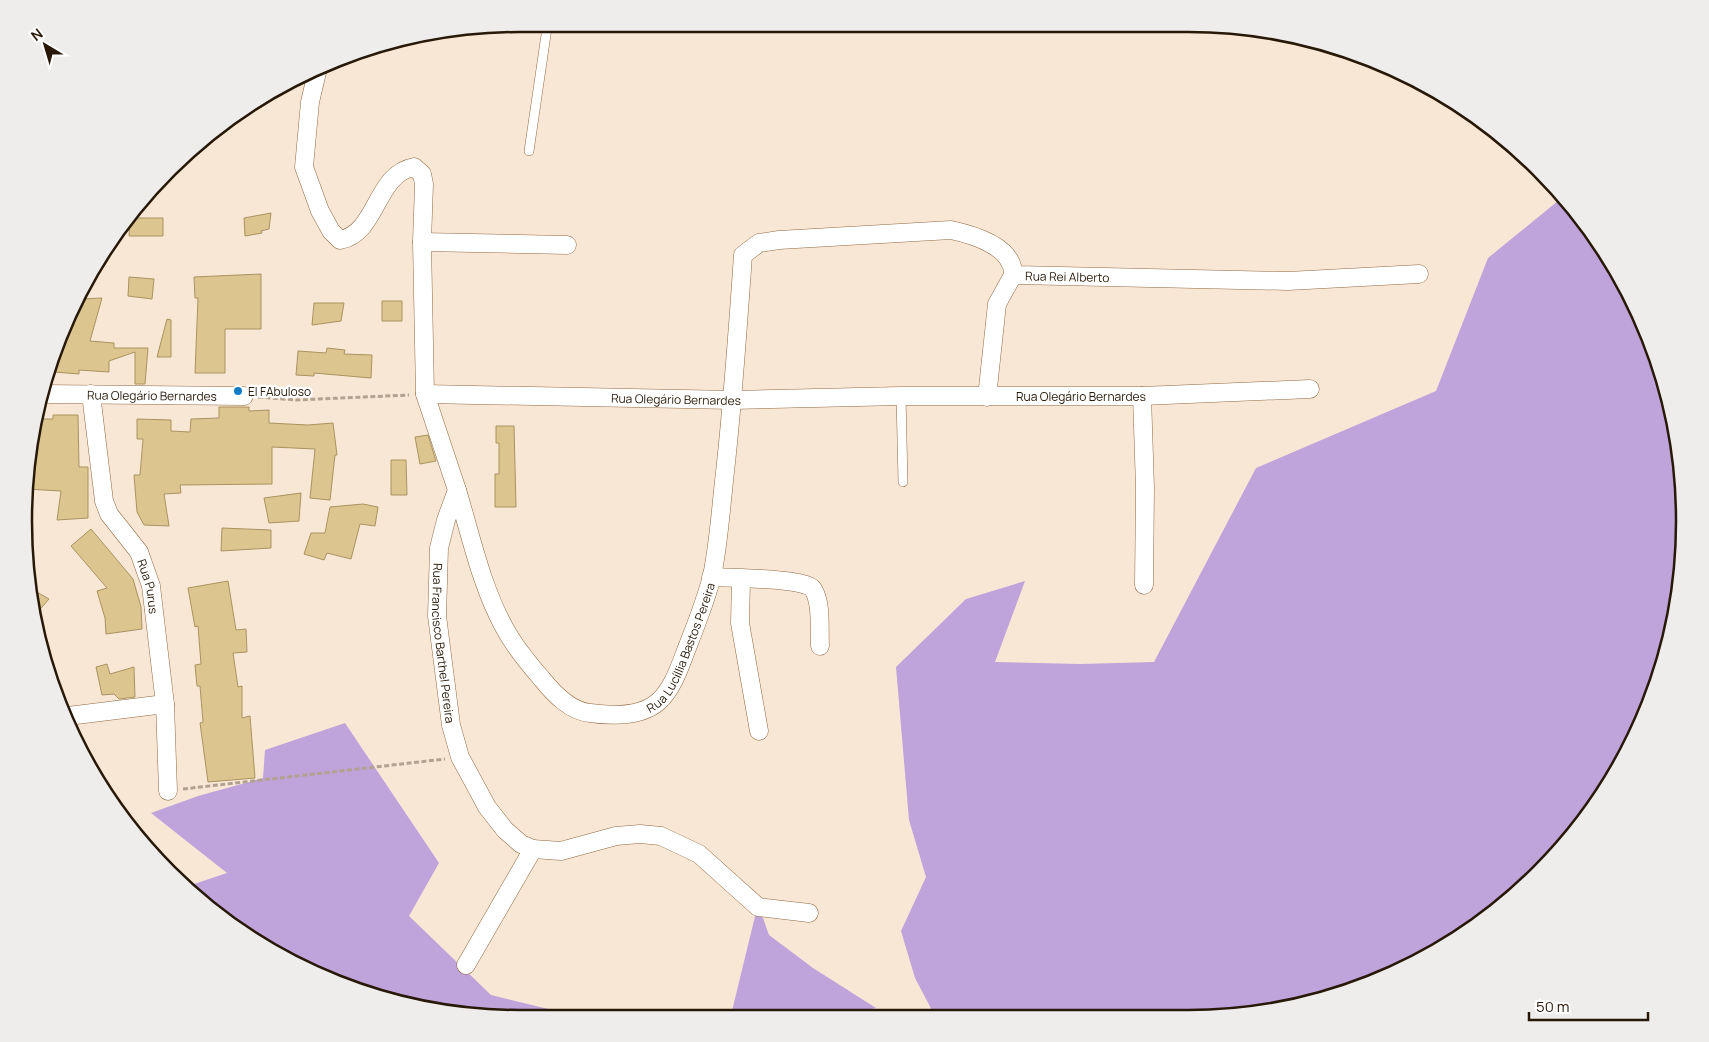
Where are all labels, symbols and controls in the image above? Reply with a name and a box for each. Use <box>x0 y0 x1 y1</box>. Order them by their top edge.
north arrow <box>20 20 70 70</box>
text: N <box>27 24 47 45</box>
street label: Rua Rei Alberto <box>1025 267 1110 286</box>
place label: El FAbuloso <box>248 383 311 400</box>
marker: El FAbuloso <box>232 385 244 397</box>
street label: Rua Olegário Bernardes <box>87 386 217 404</box>
street label: Rua Olegário Bernardes <box>1016 387 1146 405</box>
street label: Rua Olegário Bernardes <box>611 389 741 409</box>
street label: Rua Purus <box>134 557 163 615</box>
street label: Rua Francisco Barthel Pereira <box>428 563 459 724</box>
street label: Rua Lucíllia Bastos Pereira <box>643 580 718 716</box>
scale bar <box>1529 990 1648 1022</box>
text: 50 m <box>1536 996 1570 1017</box>

